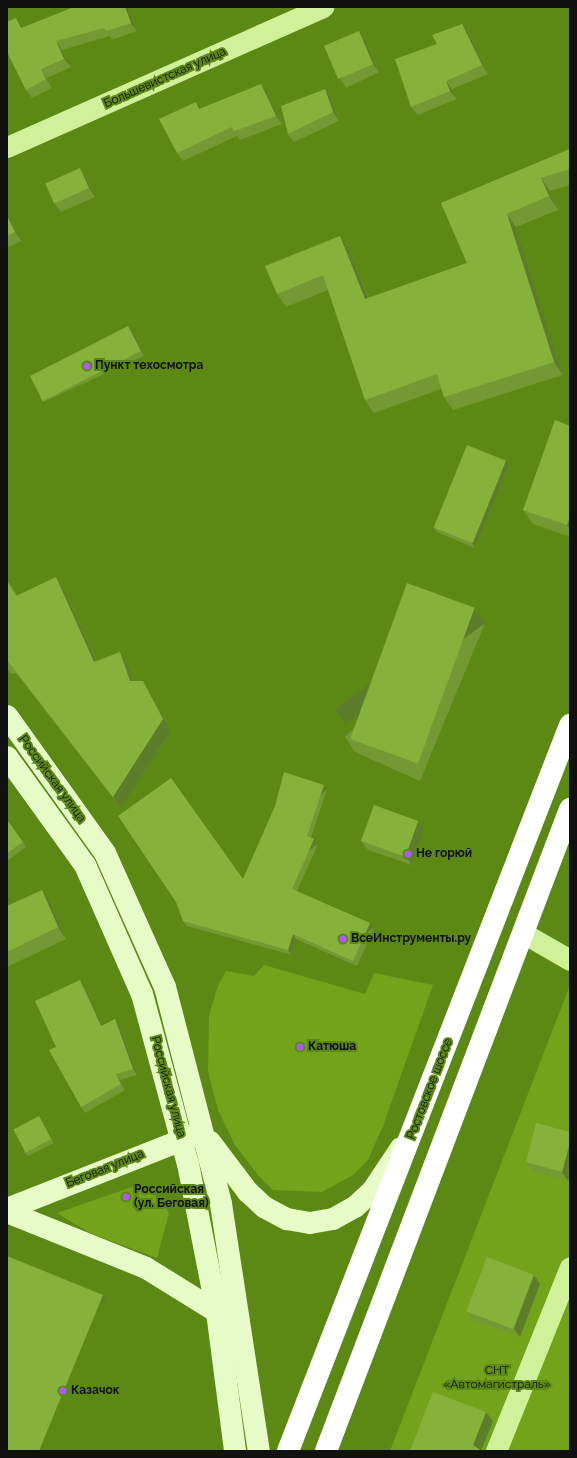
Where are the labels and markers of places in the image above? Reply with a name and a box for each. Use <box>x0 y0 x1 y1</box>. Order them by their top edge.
place label: Пункт техосмотра <box>95 359 203 373</box>
marker: Пункт техосмотра <box>82 361 92 371</box>
place label: Не горюй <box>416 847 472 861</box>
marker: Не горюй <box>403 849 413 859</box>
place label: ВсеИнструменты.ру <box>351 932 471 946</box>
marker: ВсеИнструменты.ру <box>338 934 348 944</box>
place label: Катюша <box>308 1040 356 1054</box>
marker: Катюша <box>295 1042 305 1052</box>
place label: Российская (ул. Беговая) <box>134 1183 209 1211</box>
marker: Российская (ул. Беговая) <box>121 1192 131 1202</box>
place label: Казачок <box>71 1384 120 1398</box>
marker: Казачок <box>58 1386 68 1396</box>

